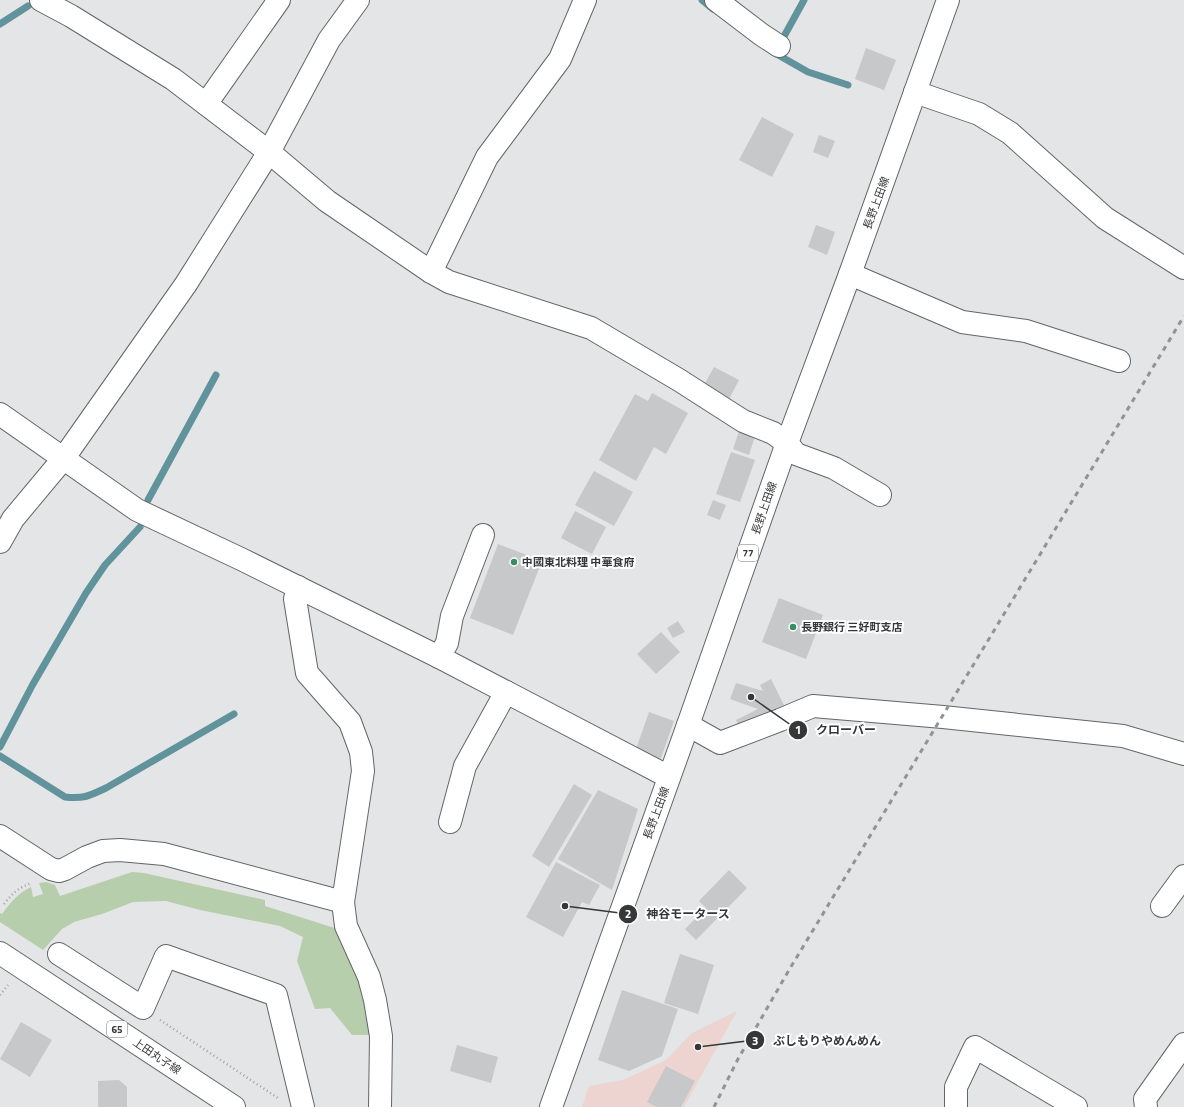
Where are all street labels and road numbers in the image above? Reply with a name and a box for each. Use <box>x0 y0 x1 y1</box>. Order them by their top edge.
street label: 長野上田線 <box>859 174 893 232</box>
street label: 長野上田線 <box>747 479 781 537</box>
road number: 77 <box>738 545 758 561</box>
street label: 長野上田線 <box>639 784 673 842</box>
road number: 65 <box>107 1021 127 1037</box>
street label: 上田丸子線 <box>130 1034 184 1078</box>

